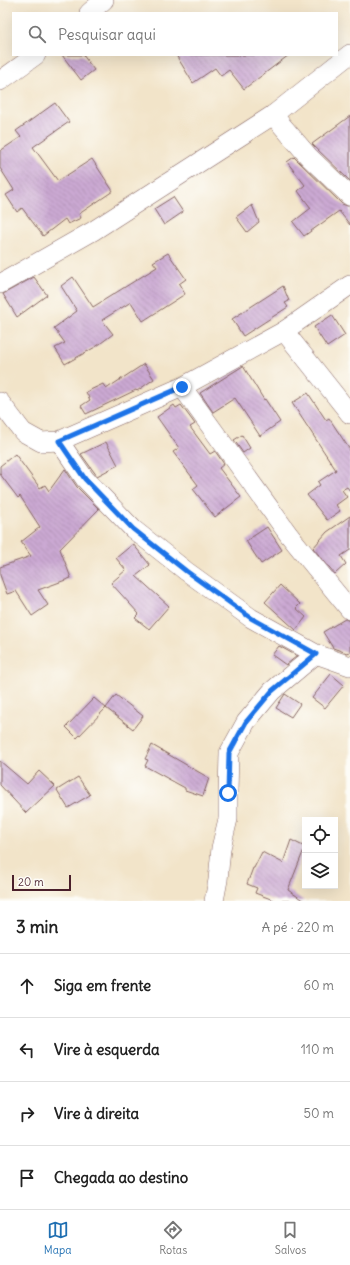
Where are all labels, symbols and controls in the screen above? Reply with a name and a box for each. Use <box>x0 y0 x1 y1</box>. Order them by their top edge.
search box <box>12 12 338 56</box>
icon: search <box>26 23 48 45</box>
text: Pesquisar aqui <box>58 25 156 44</box>
route end <box>173 378 191 396</box>
route start <box>219 784 237 802</box>
map controls <box>302 817 338 889</box>
button: locate <box>302 817 338 853</box>
button: layers <box>302 853 338 889</box>
scale bar <box>12 873 71 892</box>
text: 20 m <box>18 875 44 889</box>
text: 3 min <box>16 916 58 938</box>
text: A pé · 220 m <box>262 919 334 936</box>
icon: ahead <box>16 975 38 997</box>
text: Siga em frente <box>54 976 151 995</box>
text: 60 m <box>303 977 334 994</box>
icon: left <box>16 1039 38 1061</box>
text: Vire à esquerda <box>54 1040 160 1059</box>
text: 110 m <box>301 1041 334 1058</box>
icon: right <box>16 1103 38 1125</box>
text: Vire à direita <box>54 1104 139 1123</box>
text: 50 m <box>303 1105 334 1122</box>
icon: arrive <box>16 1167 38 1189</box>
text: Chegada ao destino <box>54 1168 188 1187</box>
tab: Mapa <box>44 1219 72 1257</box>
tab: Rotas <box>159 1219 187 1257</box>
tab: Salvos <box>275 1219 306 1257</box>

